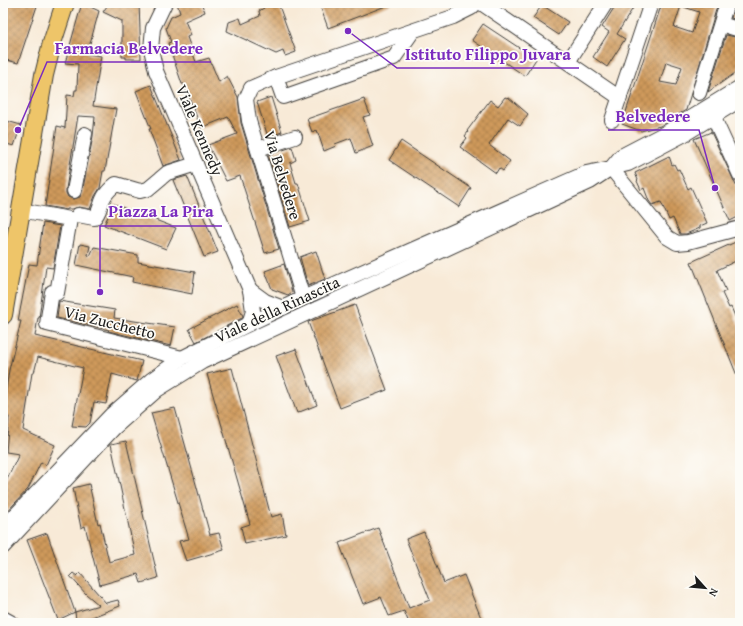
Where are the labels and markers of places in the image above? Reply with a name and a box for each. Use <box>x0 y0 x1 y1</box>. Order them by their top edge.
callout: Farmacia Belvedere <box>47 33 211 62</box>
callout: Istituto Filippo Juvara <box>397 39 579 68</box>
callout: Belvedere <box>608 101 699 130</box>
callout: Piazza La Pira <box>100 197 222 226</box>

